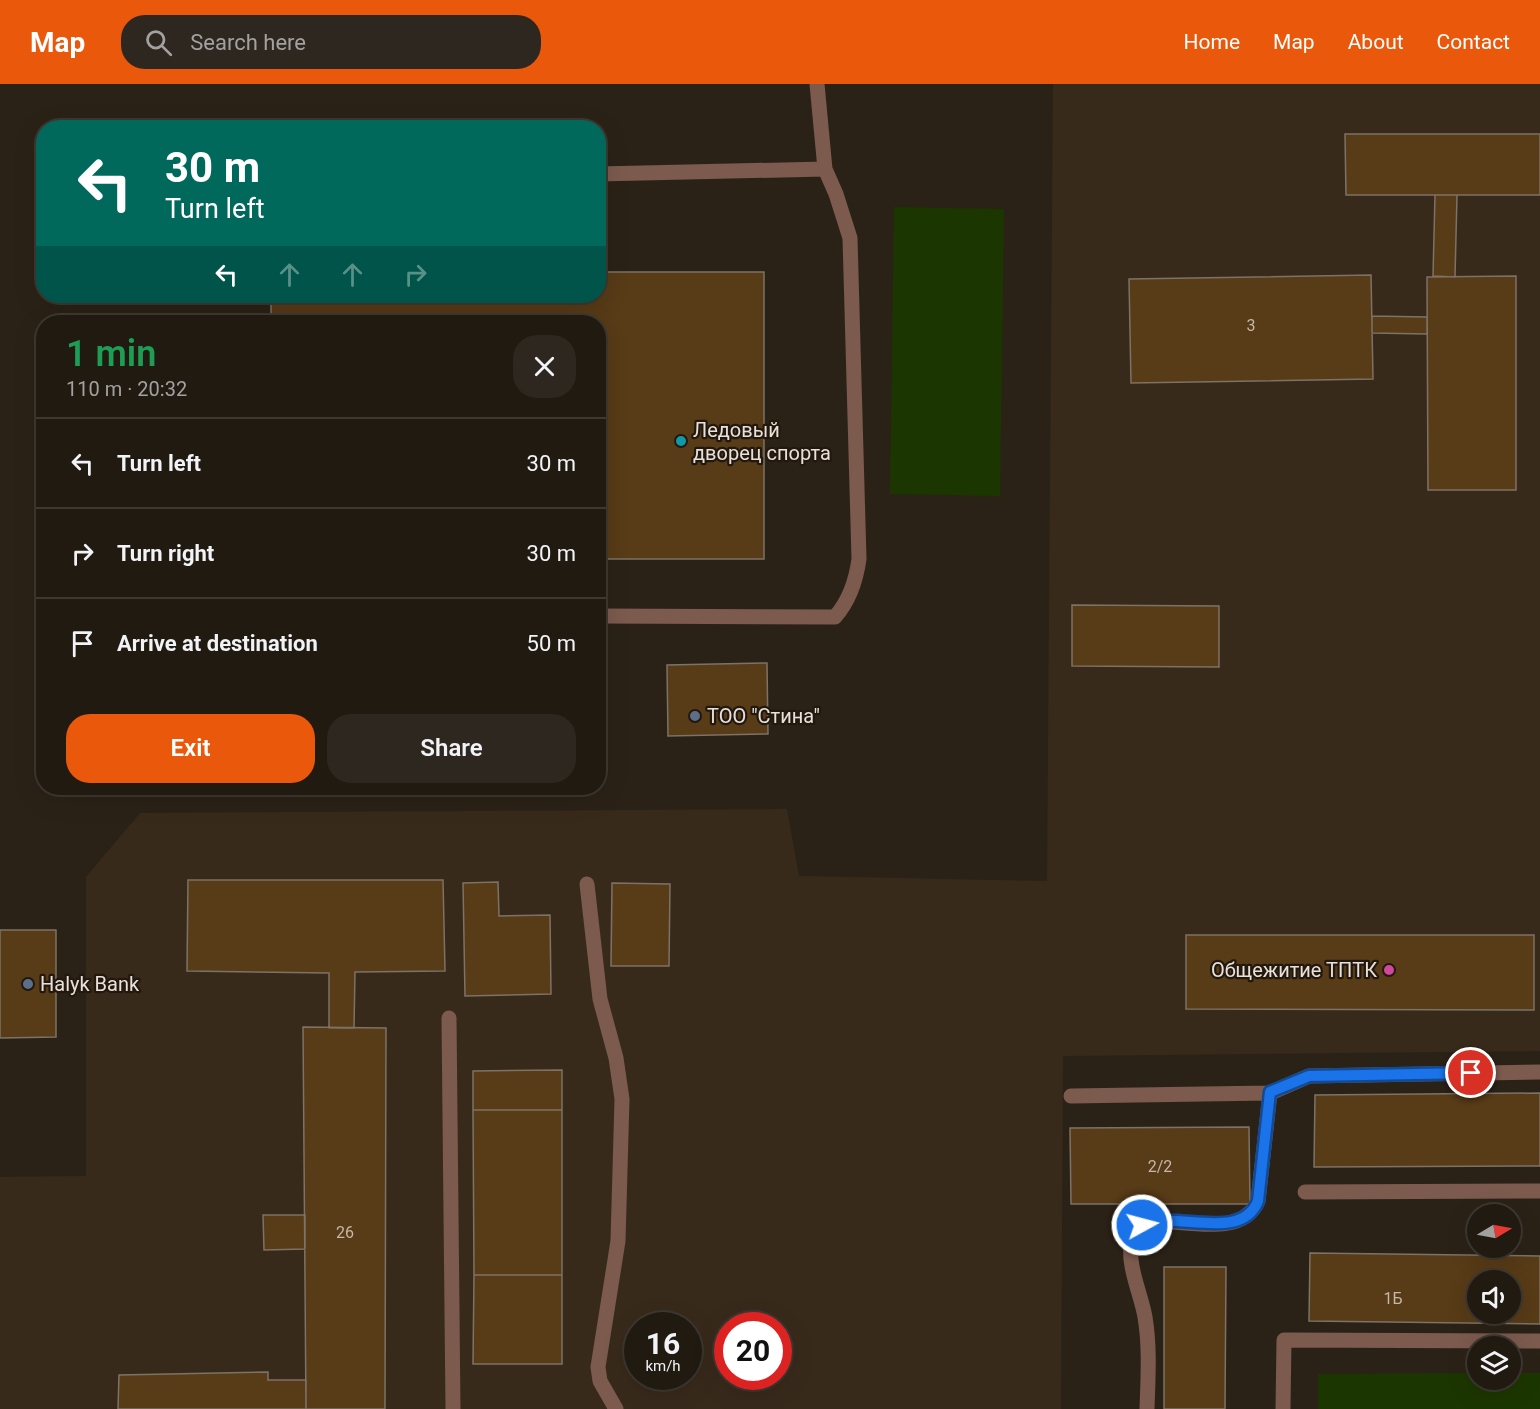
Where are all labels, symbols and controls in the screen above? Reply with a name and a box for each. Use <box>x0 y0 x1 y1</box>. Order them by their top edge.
search box <box>121 15 541 69</box>
text: Map <box>30 26 85 59</box>
icon: search <box>142 26 175 59</box>
text: Search here <box>190 30 306 55</box>
text: Home <box>1184 30 1240 54</box>
text: Map <box>1273 30 1315 54</box>
text: About <box>1348 30 1404 54</box>
text: Contact <box>1437 30 1510 54</box>
text: 30 m <box>165 143 260 192</box>
icon: left <box>66 144 144 222</box>
text: Turn left <box>165 193 265 225</box>
icon: left <box>210 258 243 291</box>
icon: ahead <box>273 258 306 291</box>
icon: ahead <box>336 258 369 291</box>
icon: right <box>399 258 432 291</box>
house number: 3 <box>1247 316 1256 335</box>
text: 1 min <box>66 333 156 375</box>
button: close <box>513 335 576 398</box>
text: 110 m · 20:32 <box>66 377 187 401</box>
place label: Ледовый дворец спорта <box>693 418 831 465</box>
marker: Ледовый дворец спорта <box>674 434 688 448</box>
icon: left <box>66 447 99 480</box>
text: Turn left <box>117 451 201 476</box>
text: 30 m <box>527 451 576 476</box>
icon: right <box>66 537 99 570</box>
text: Turn right <box>117 541 214 566</box>
text: 30 m <box>527 541 576 566</box>
icon: arrive <box>66 627 99 660</box>
text: Arrive at destination <box>117 631 318 656</box>
text: 50 m <box>527 631 576 656</box>
place label: ТОО "Стина" <box>707 704 820 728</box>
marker: ТОО "Стина" <box>688 709 702 723</box>
button: Exit <box>66 714 315 783</box>
button: Share <box>327 714 576 783</box>
place label: Общежитие ТПТК <box>1211 958 1377 982</box>
marker: Общежитие ТПТК <box>1382 963 1396 977</box>
place label: Halyk Bank <box>40 972 140 996</box>
marker: Halyk Bank <box>21 977 35 991</box>
pin <box>1445 1047 1496 1098</box>
icon: arrive <box>1454 1056 1487 1089</box>
house number: 2/2 <box>1148 1157 1172 1176</box>
position arrow <box>1110 1193 1174 1257</box>
north arrow <box>1467 1204 1521 1258</box>
map controls <box>1467 1204 1521 1390</box>
house number: 26 <box>336 1223 354 1242</box>
button: sound <box>1467 1270 1521 1324</box>
house number: 1Б <box>1383 1289 1403 1308</box>
speed limit sign: 20 <box>714 1312 792 1390</box>
text: 16 <box>646 1326 680 1361</box>
button: layers <box>1467 1336 1521 1390</box>
text: km/h <box>645 1357 681 1375</box>

